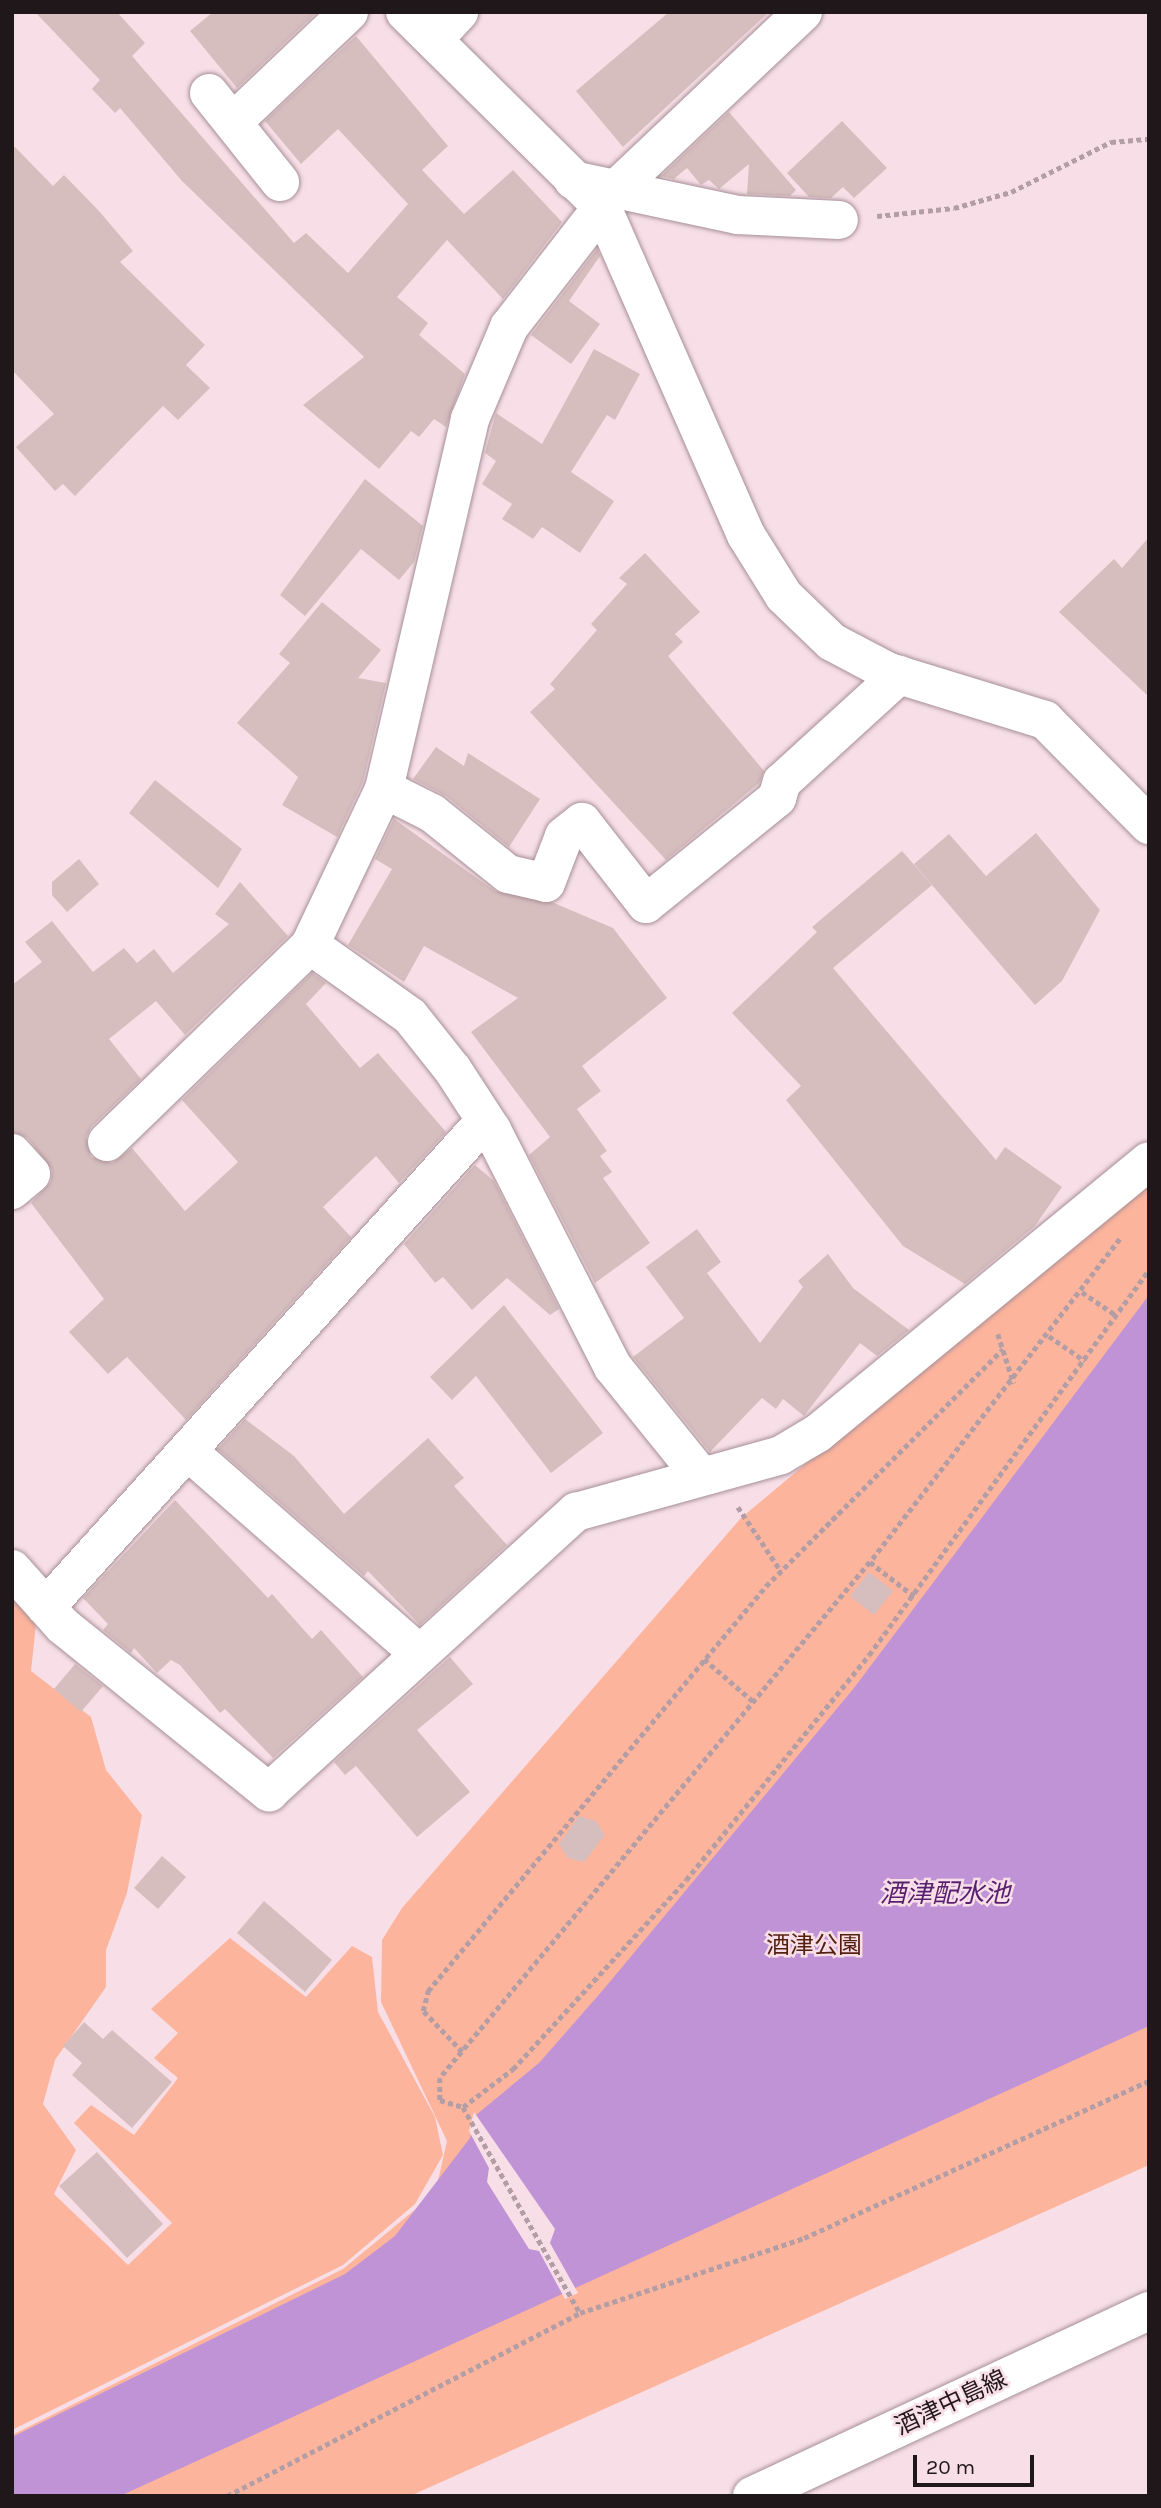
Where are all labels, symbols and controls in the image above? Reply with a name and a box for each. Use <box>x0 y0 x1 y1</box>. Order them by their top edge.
water label: 酒津配水池 <box>880 1878 1010 1910</box>
park label: 酒津公園 <box>766 1932 862 1960</box>
street label: 酒津中島線 <box>891 2365 1011 2441</box>
scale bar <box>916 2442 1037 2486</box>
text: 20 m <box>926 2455 975 2479</box>

